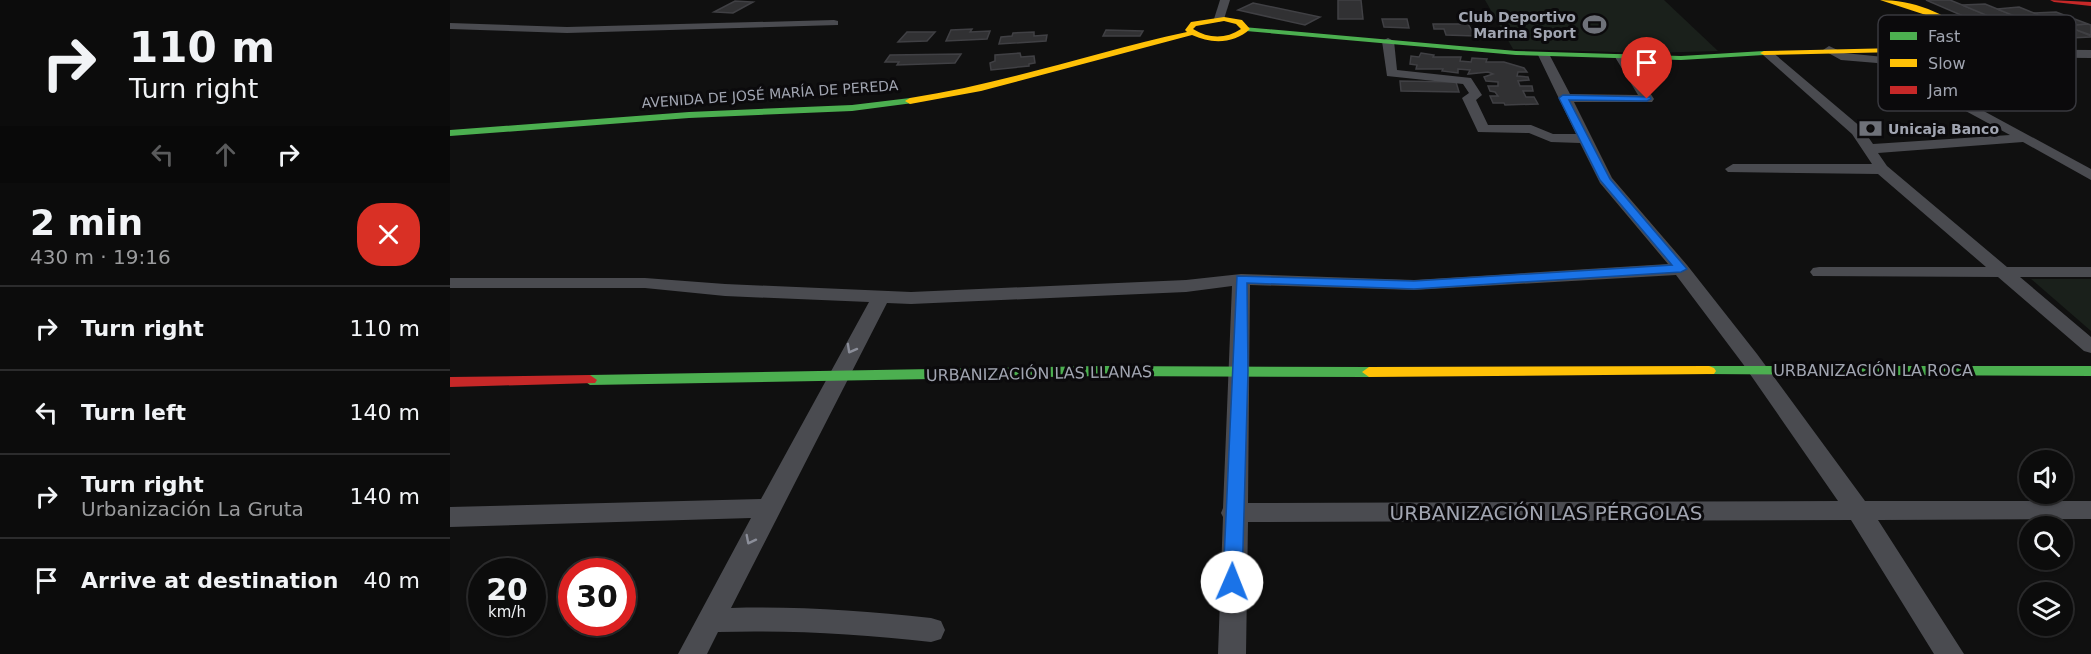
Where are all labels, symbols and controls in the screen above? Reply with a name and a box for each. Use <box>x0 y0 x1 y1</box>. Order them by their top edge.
place label: Club Deportivo Marina Sport <box>1458 9 1576 41</box>
sports icon: Club Deportivo Marina Sport <box>1581 12 1607 38</box>
legend <box>1878 15 2076 111</box>
text: 110 m <box>129 23 275 72</box>
icon: right <box>30 24 108 102</box>
text: Fast <box>1928 27 1960 46</box>
pin <box>1621 37 1672 99</box>
icon: arrive <box>1630 46 1663 79</box>
text: Slow <box>1928 54 1965 73</box>
text: Turn right <box>129 73 258 104</box>
street label: AVENIDA DE JOSÉ MARÍA DE PEREDA <box>641 77 899 111</box>
text: Jam <box>1927 81 1958 100</box>
bank icon: Unicaja Banco <box>1857 116 1883 142</box>
place label: Unicaja Banco <box>1888 121 1999 137</box>
icon: left <box>146 138 179 171</box>
icon: ahead <box>209 138 242 171</box>
icon: right <box>272 138 305 171</box>
text: 2 min <box>30 202 143 243</box>
button: close <box>357 203 420 266</box>
text: 430 m · 19:16 <box>30 245 171 269</box>
icon: right <box>30 312 63 345</box>
text: Turn right <box>81 316 204 341</box>
text: 110 m <box>350 316 420 341</box>
one-way arrow <box>847 343 859 353</box>
street label: URBANIZACIÓN LA ROCA <box>1773 361 1973 380</box>
street label: URBANIZACIÓN LAS LLANAS <box>926 362 1152 385</box>
icon: left <box>30 396 63 429</box>
text: Turn left <box>81 400 186 425</box>
text: 140 m <box>350 400 420 425</box>
map controls <box>2019 450 2073 636</box>
button: sound <box>2019 450 2073 504</box>
text: Turn right <box>81 472 204 497</box>
icon: right <box>30 480 63 513</box>
text: 140 m <box>350 484 420 509</box>
text: Urbanización La Gruta <box>81 497 304 521</box>
street label: URBANIZACIÓN LAS PÉRGOLAS <box>1390 501 1702 525</box>
button: search <box>2019 516 2073 570</box>
one-way arrow <box>746 534 758 545</box>
position arrow <box>1200 550 1264 614</box>
speed limit sign: 30 <box>558 558 636 636</box>
icon: arrive <box>30 564 63 597</box>
text: Arrive at destination <box>81 568 338 593</box>
text: 40 m <box>364 568 420 593</box>
text: 20 <box>486 572 528 607</box>
button: layers <box>2019 582 2073 636</box>
text: km/h <box>488 603 526 621</box>

